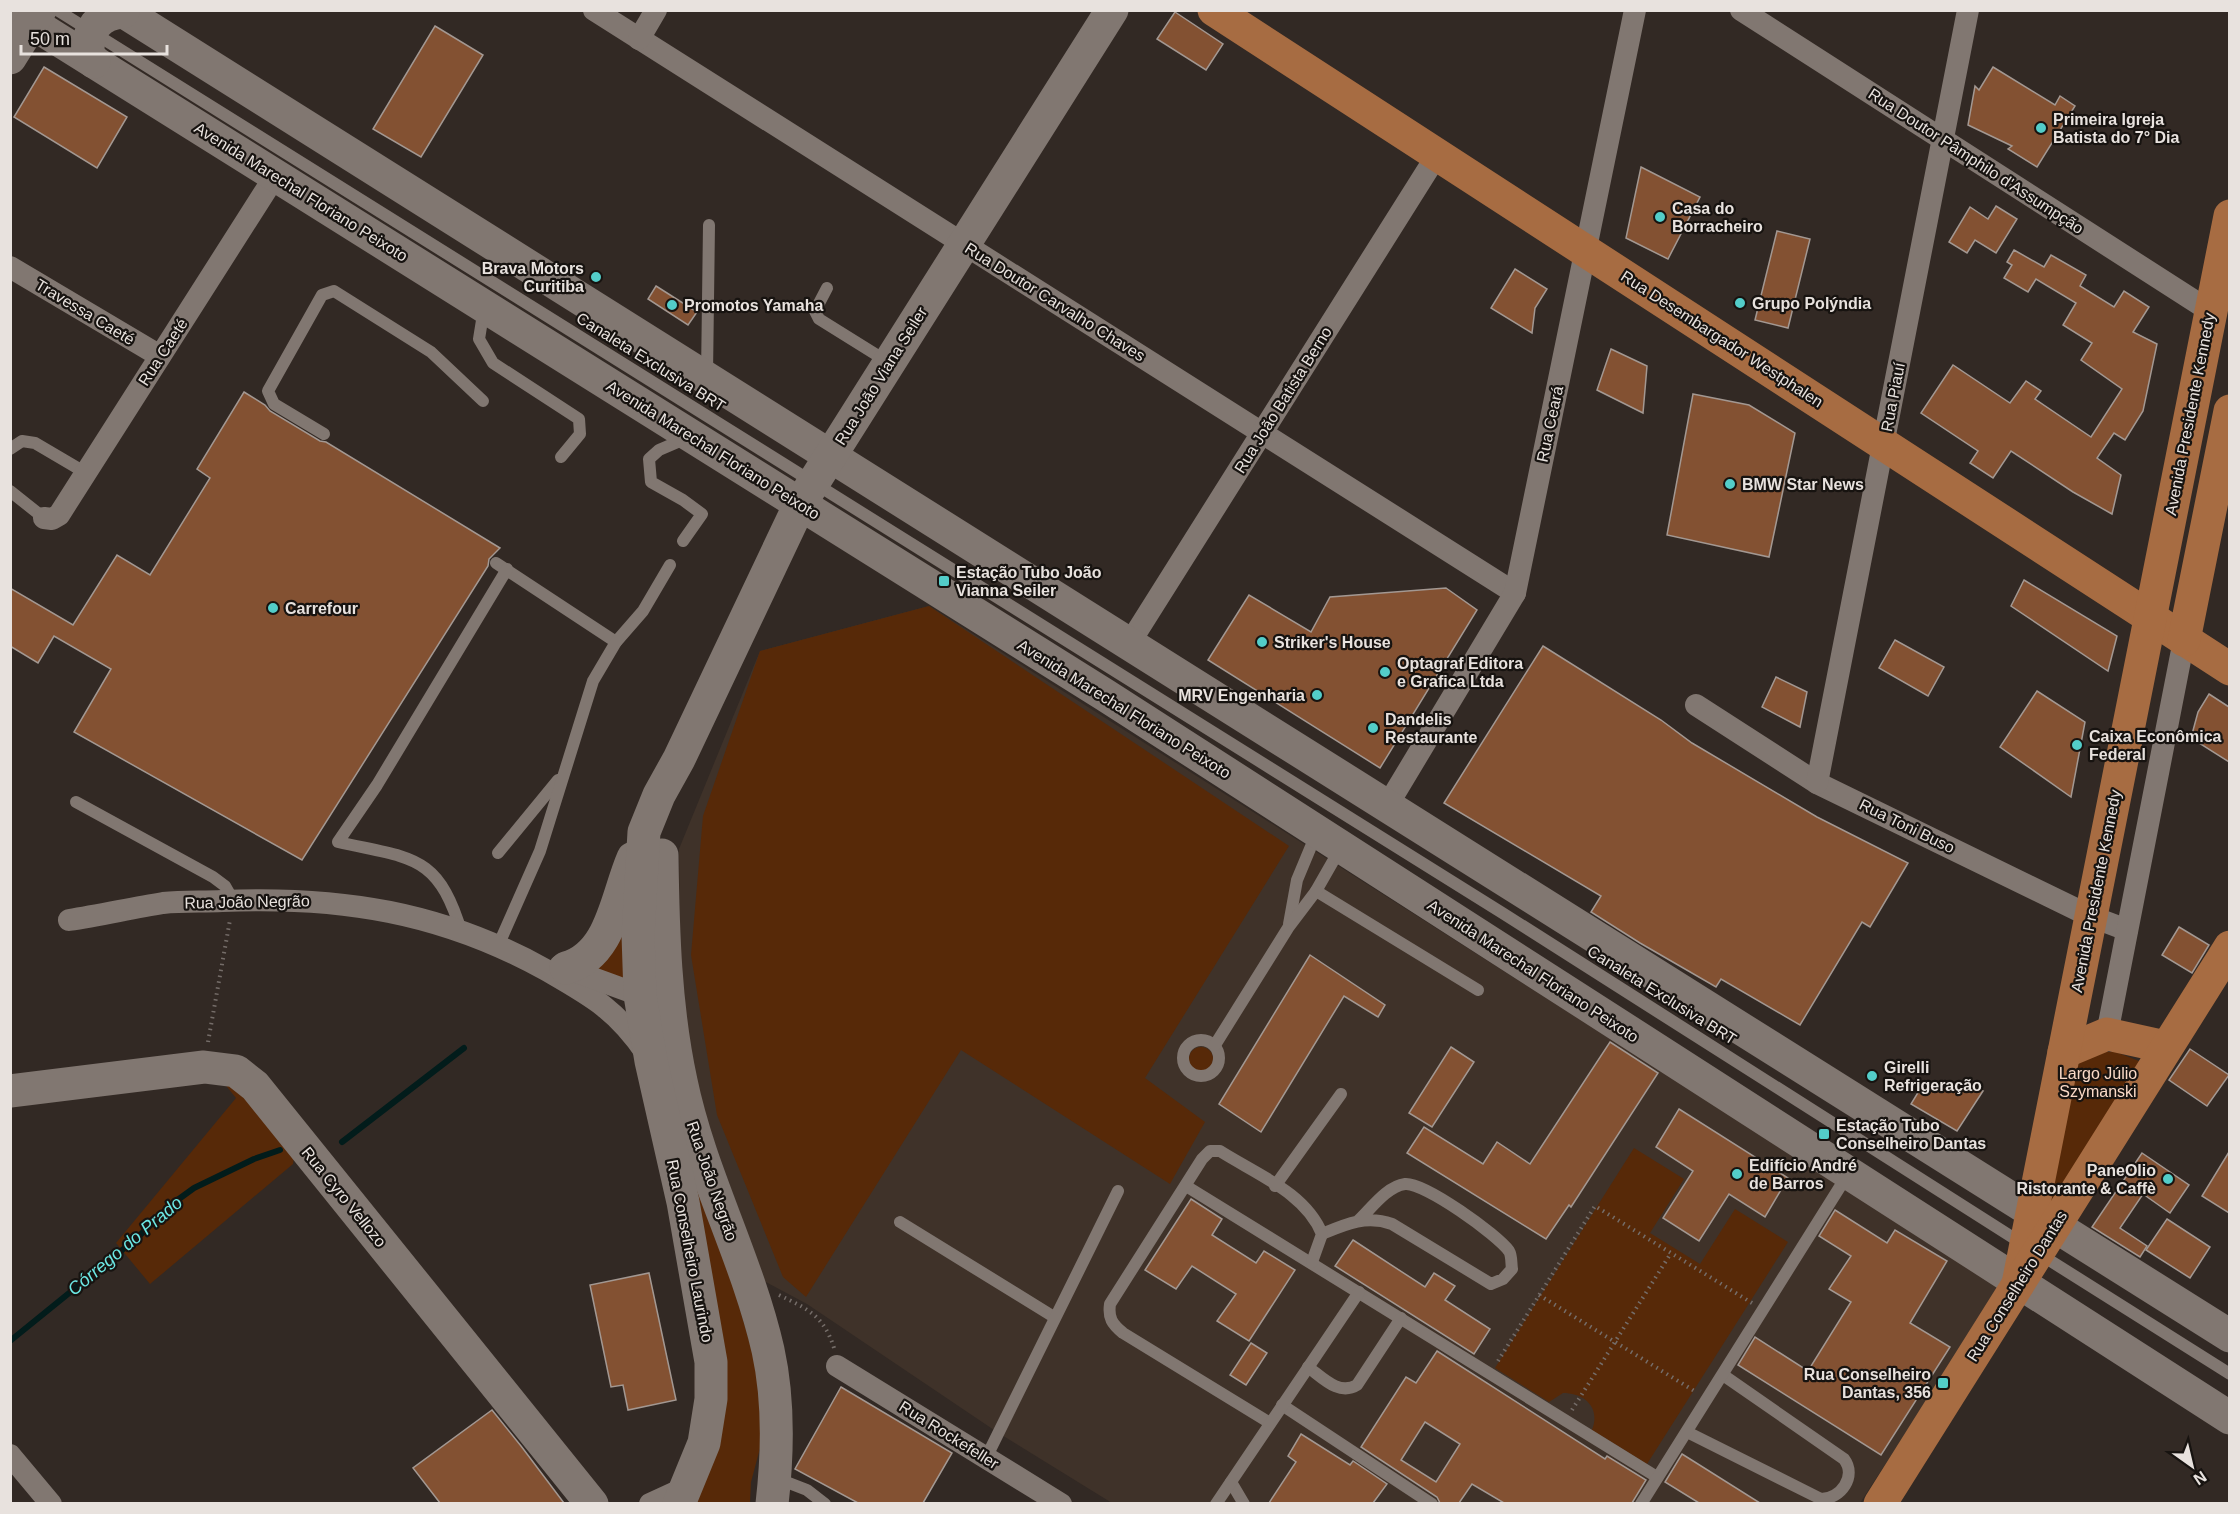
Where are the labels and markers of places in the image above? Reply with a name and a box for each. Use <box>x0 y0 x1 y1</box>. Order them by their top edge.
place label: Primeira Igreja Batista do 7° Dia <box>2053 111 2180 146</box>
marker: Primeira Igreja Batista do 7° Dia <box>2034 121 2048 135</box>
place label: Casa do Borracheiro <box>1672 200 1763 235</box>
marker: Casa do Borracheiro <box>1653 210 1667 224</box>
place label: Brava Motors Curitiba <box>482 260 584 295</box>
marker: Brava Motors Curitiba <box>589 270 603 284</box>
place label: Grupo Polýndia <box>1752 295 1871 312</box>
marker: Grupo Polýndia <box>1733 296 1747 310</box>
place label: Promotos Yamaha <box>684 297 823 314</box>
marker: Promotos Yamaha <box>665 298 679 312</box>
place label: BMW Star News <box>1742 476 1864 493</box>
marker: BMW Star News <box>1723 477 1737 491</box>
place label: Estação Tubo João Vianna Seiler <box>956 564 1102 599</box>
marker: Estação Tubo João Vianna Seiler <box>937 574 951 588</box>
place label: Carrefour <box>285 600 358 617</box>
marker: Carrefour <box>266 601 280 615</box>
place label: Striker's House <box>1274 634 1391 651</box>
marker: Striker's House <box>1255 635 1269 649</box>
place label: Optagraf Editora e Grafica Ltda <box>1397 655 1523 690</box>
marker: Optagraf Editora e Grafica Ltda <box>1378 665 1392 679</box>
place label: MRV Engenharia <box>1178 687 1305 704</box>
marker: MRV Engenharia <box>1310 688 1324 702</box>
place label: Dandelis Restaurante <box>1385 711 1478 746</box>
marker: Dandelis Restaurante <box>1366 721 1380 735</box>
place label: Caixa Econômica Federal <box>2089 728 2222 763</box>
marker: Caixa Econômica Federal <box>2070 738 2084 752</box>
place label: Girelli Refrigeração <box>1884 1059 1982 1094</box>
marker: Girelli Refrigeração <box>1865 1069 1879 1083</box>
place label: Estação Tubo Conselheiro Dantas <box>1836 1117 1986 1152</box>
marker: Estação Tubo Conselheiro Dantas <box>1817 1127 1831 1141</box>
place label: Edifício André de Barros <box>1749 1157 1857 1192</box>
place label: PaneOlio Ristorante & Caffè <box>2016 1162 2156 1197</box>
marker: Edifício André de Barros <box>1730 1167 1744 1181</box>
marker: PaneOlio Ristorante & Caffè <box>2161 1172 2175 1186</box>
place label: Rua Conselheiro Dantas, 356 <box>1804 1366 1931 1401</box>
marker: Rua Conselheiro Dantas, 356 <box>1936 1376 1950 1390</box>

